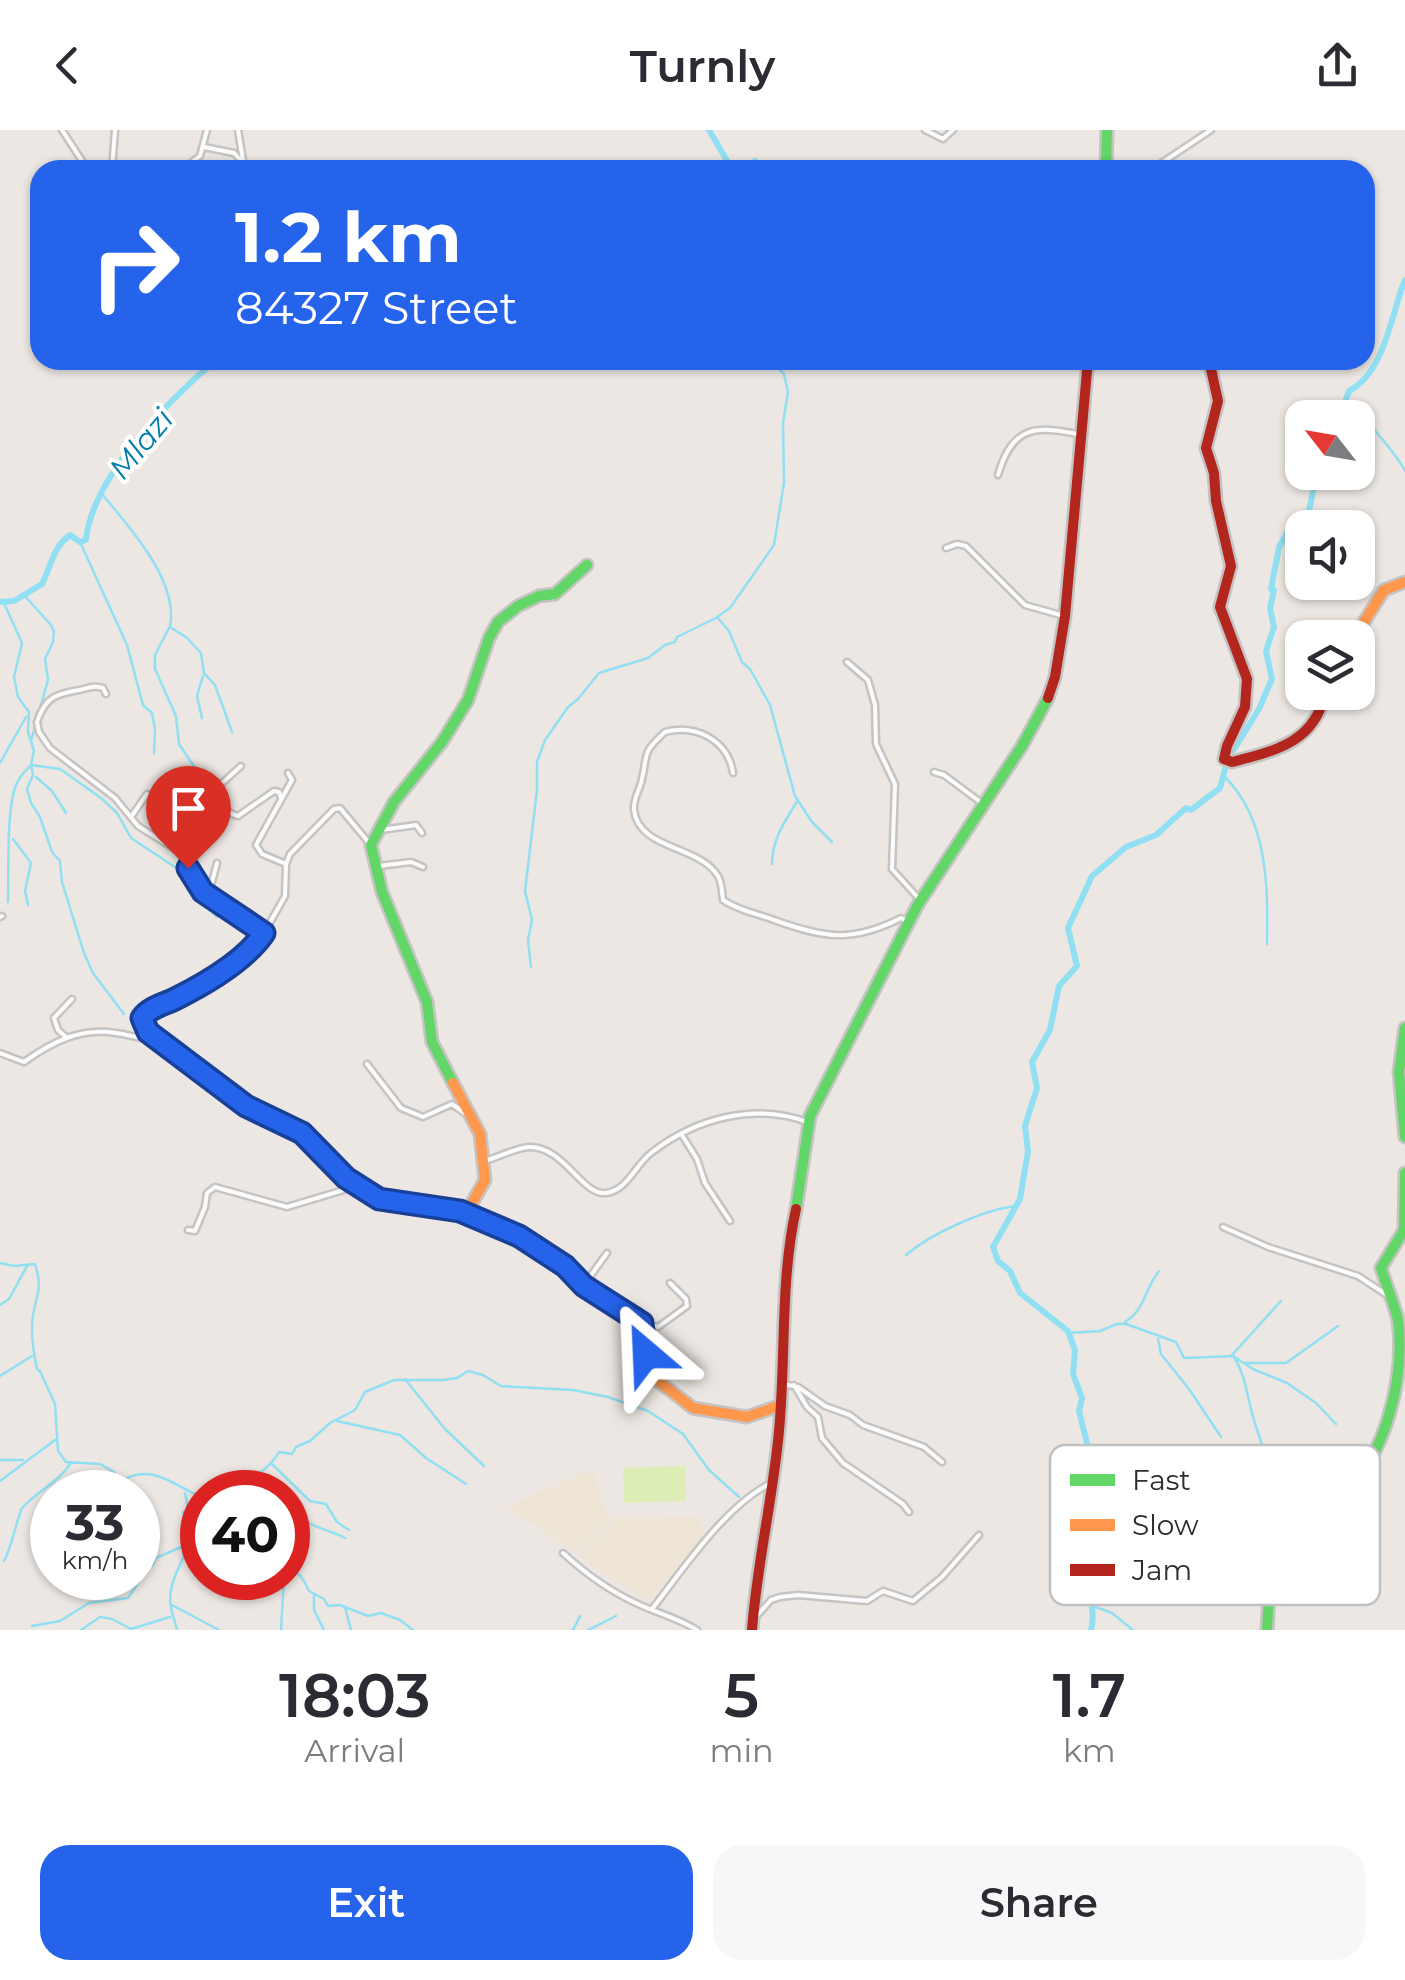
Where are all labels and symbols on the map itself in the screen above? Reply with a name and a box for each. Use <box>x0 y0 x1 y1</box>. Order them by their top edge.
north arrow <box>1285 400 1375 490</box>
water label: Mlazi <box>101 401 182 487</box>
pin <box>146 766 231 869</box>
position arrow <box>594 1302 698 1406</box>
legend <box>1050 1445 1380 1605</box>
text: Fast <box>1132 1463 1191 1497</box>
speed limit sign: 40 <box>180 1470 310 1600</box>
text: Slow <box>1132 1508 1199 1542</box>
text: Jam <box>1131 1553 1192 1587</box>

